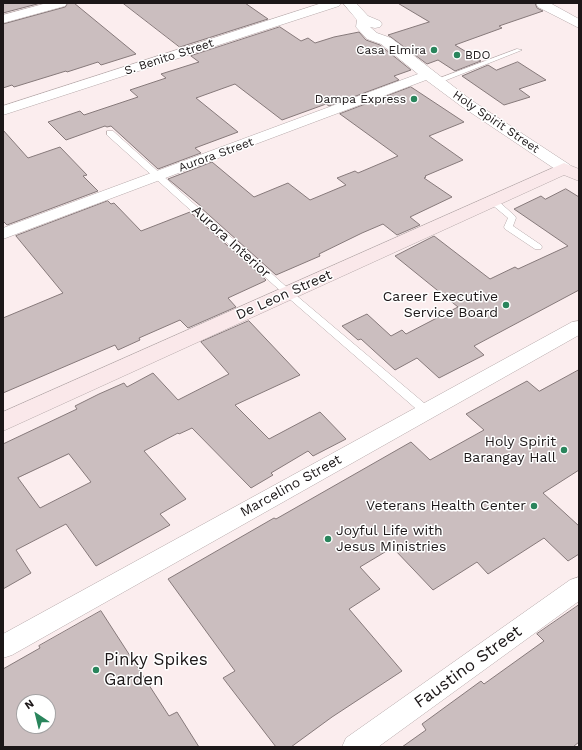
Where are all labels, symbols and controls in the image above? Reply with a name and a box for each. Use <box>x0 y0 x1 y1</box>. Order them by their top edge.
street label: S. Benito Street <box>123 36 215 78</box>
place label: Casa Elmira <box>356 43 426 57</box>
marker: Casa Elmira <box>429 45 439 55</box>
place label: BDO <box>465 48 490 62</box>
marker: BDO <box>452 50 462 60</box>
street label: Holy Spirit Street <box>450 88 542 156</box>
place label: Dampa Express <box>315 92 406 106</box>
marker: Dampa Express <box>409 94 419 104</box>
street label: Aurora Street <box>176 135 256 175</box>
street label: Aurora Interior <box>188 202 274 282</box>
street label: De Leon Street <box>233 266 335 324</box>
place label: Career Executive Service Board <box>383 289 498 322</box>
marker: Career Executive Service Board <box>501 300 511 310</box>
place label: Holy Spirit Barangay Hall <box>463 434 556 466</box>
marker: Holy Spirit Barangay Hall <box>559 445 569 455</box>
street label: Marcelino Street <box>237 451 345 521</box>
place label: Veterans Health Center <box>366 498 526 514</box>
marker: Veterans Health Center <box>529 501 539 511</box>
place label: Joyful Life with Jesus Ministries <box>336 523 446 556</box>
marker: Joyful Life with Jesus Ministries <box>323 534 333 544</box>
street label: Faustino Street <box>410 621 526 713</box>
place label: Pinky Spikes Garden <box>104 650 208 690</box>
marker: Pinky Spikes Garden <box>91 665 101 675</box>
north arrow <box>16 694 56 734</box>
text: N <box>22 697 36 712</box>

